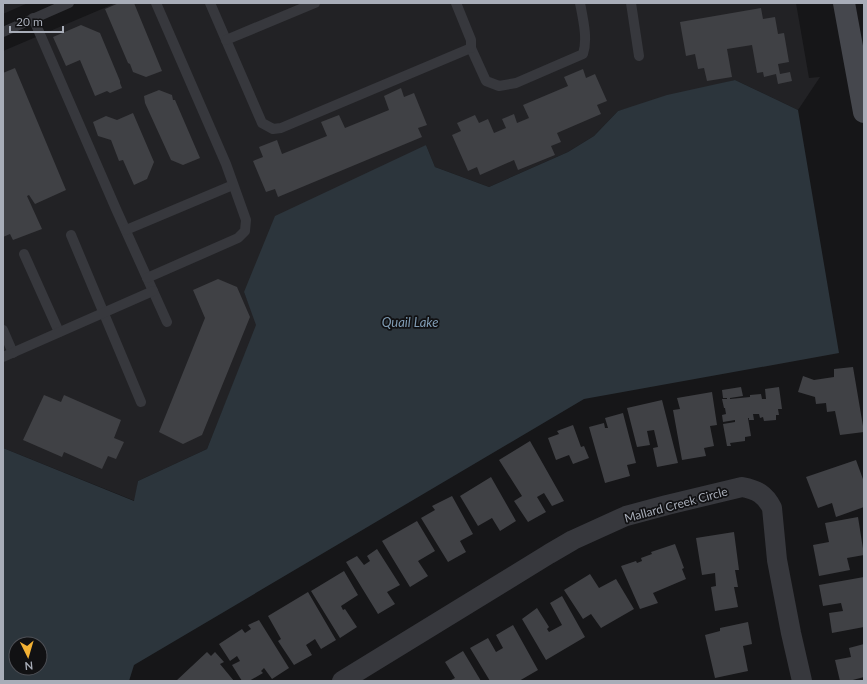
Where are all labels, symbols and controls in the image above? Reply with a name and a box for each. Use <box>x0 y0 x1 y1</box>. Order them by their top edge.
scale bar <box>10 8 63 34</box>
text: 20 m <box>16 14 43 29</box>
water label: Quail Lake <box>382 314 438 330</box>
street label: Mallard Creek Circle <box>623 484 729 526</box>
north arrow <box>8 636 48 676</box>
text: N <box>24 660 34 673</box>

